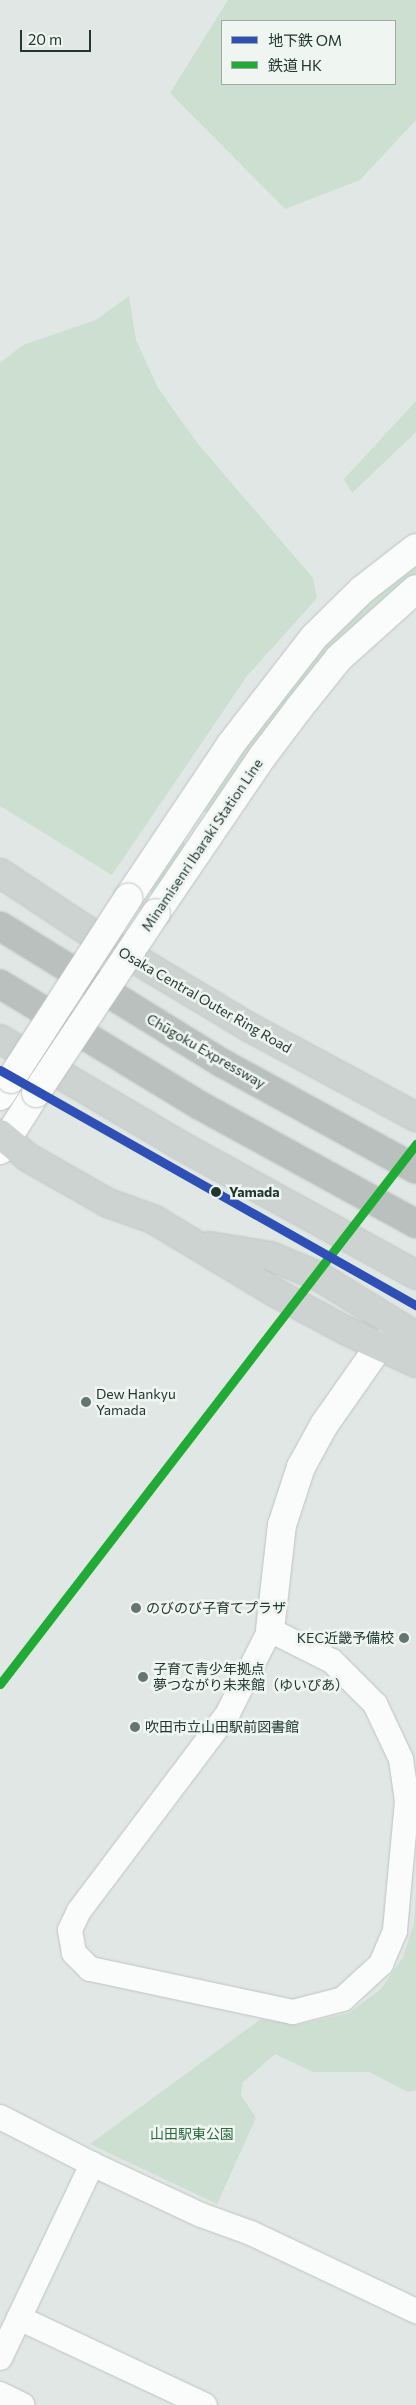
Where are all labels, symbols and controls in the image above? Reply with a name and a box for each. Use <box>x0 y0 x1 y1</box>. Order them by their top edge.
scale bar <box>22 20 94 52</box>
legend <box>221 20 396 85</box>
text: 20 m <box>28 30 62 48</box>
text: 地下鉄 OM <box>268 31 342 49</box>
text: 鉄道 HK <box>268 56 322 74</box>
street label: Minamisenri Ibaraki Station Line <box>138 756 266 934</box>
street label: Osaka Central Outer Ring Road <box>116 943 294 1057</box>
street label: Chūgoku Expressway <box>144 1010 268 1092</box>
marker: Yamada <box>207 1183 225 1201</box>
place label: Yamada <box>229 1184 280 1200</box>
place label: Dew Hankyu Yamada <box>96 1386 176 1418</box>
marker: Dew Hankyu Yamada <box>80 1396 92 1408</box>
place label: のびのび子育てプラザ <box>146 1600 286 1616</box>
marker: のびのび子育てプラザ <box>130 1602 142 1614</box>
place label: KEC近畿予備校 <box>297 1630 394 1646</box>
marker: KEC近畿予備校 <box>398 1632 410 1644</box>
place label: 子育て青少年拠点 夢つながり未来館（ゆいぴあ） <box>153 1661 349 1694</box>
marker: 子育て青少年拠点 夢つながり未来館（ゆいぴあ） <box>137 1671 149 1683</box>
place label: 吹田市立山田駅前図書館 <box>145 1719 299 1735</box>
marker: 吹田市立山田駅前図書館 <box>129 1721 141 1733</box>
park label: 山田駅東公園 <box>150 2126 234 2142</box>

